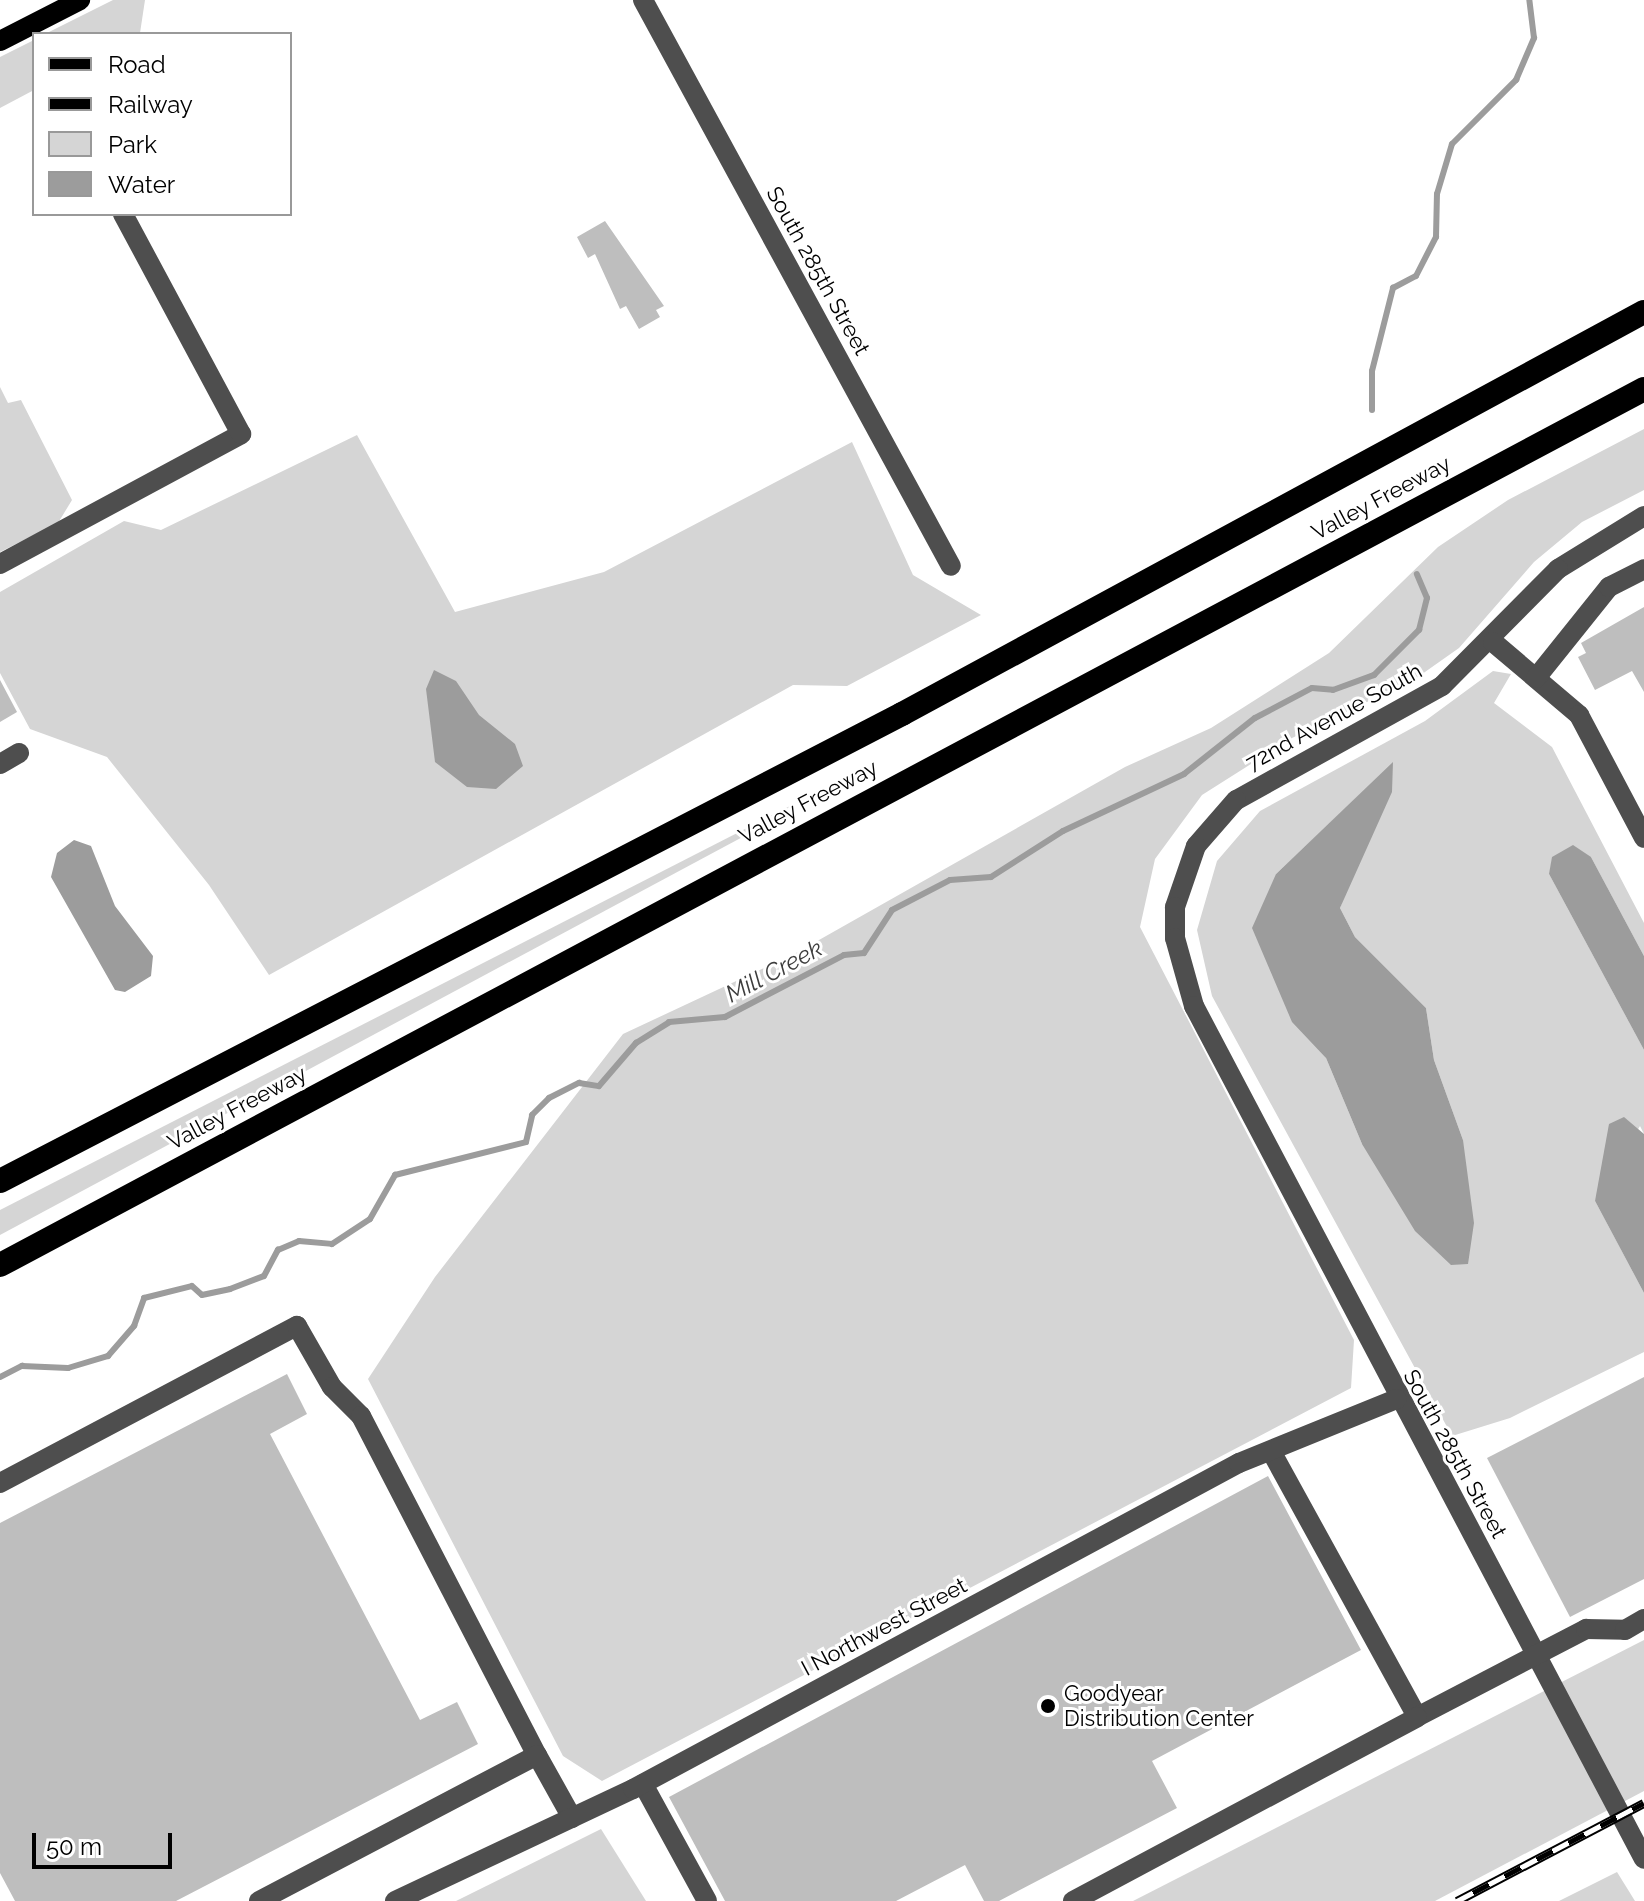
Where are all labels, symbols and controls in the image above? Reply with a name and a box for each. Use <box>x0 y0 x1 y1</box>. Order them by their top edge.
legend <box>32 32 292 216</box>
text: Road <box>108 50 166 79</box>
text: Railway <box>108 90 193 119</box>
text: Park <box>108 130 157 159</box>
text: Water <box>108 170 175 199</box>
street label: South 285th Street <box>761 182 875 360</box>
street label: Valley Freeway <box>1307 450 1455 546</box>
street label: 72nd Avenue South <box>1241 657 1427 777</box>
street label: Valley Freeway <box>734 754 882 850</box>
water label: Mill Creek <box>720 933 828 1009</box>
street label: Valley Freeway <box>163 1060 311 1156</box>
street label: South 285th Street <box>1398 1365 1512 1543</box>
street label: I Northwest Street <box>797 1572 971 1682</box>
place label: Goodyear Distribution Center <box>1064 1680 1254 1732</box>
marker: Goodyear Distribution Center <box>1039 1697 1057 1715</box>
scale bar <box>36 1817 176 1867</box>
text: 50 m <box>46 1832 102 1861</box>

